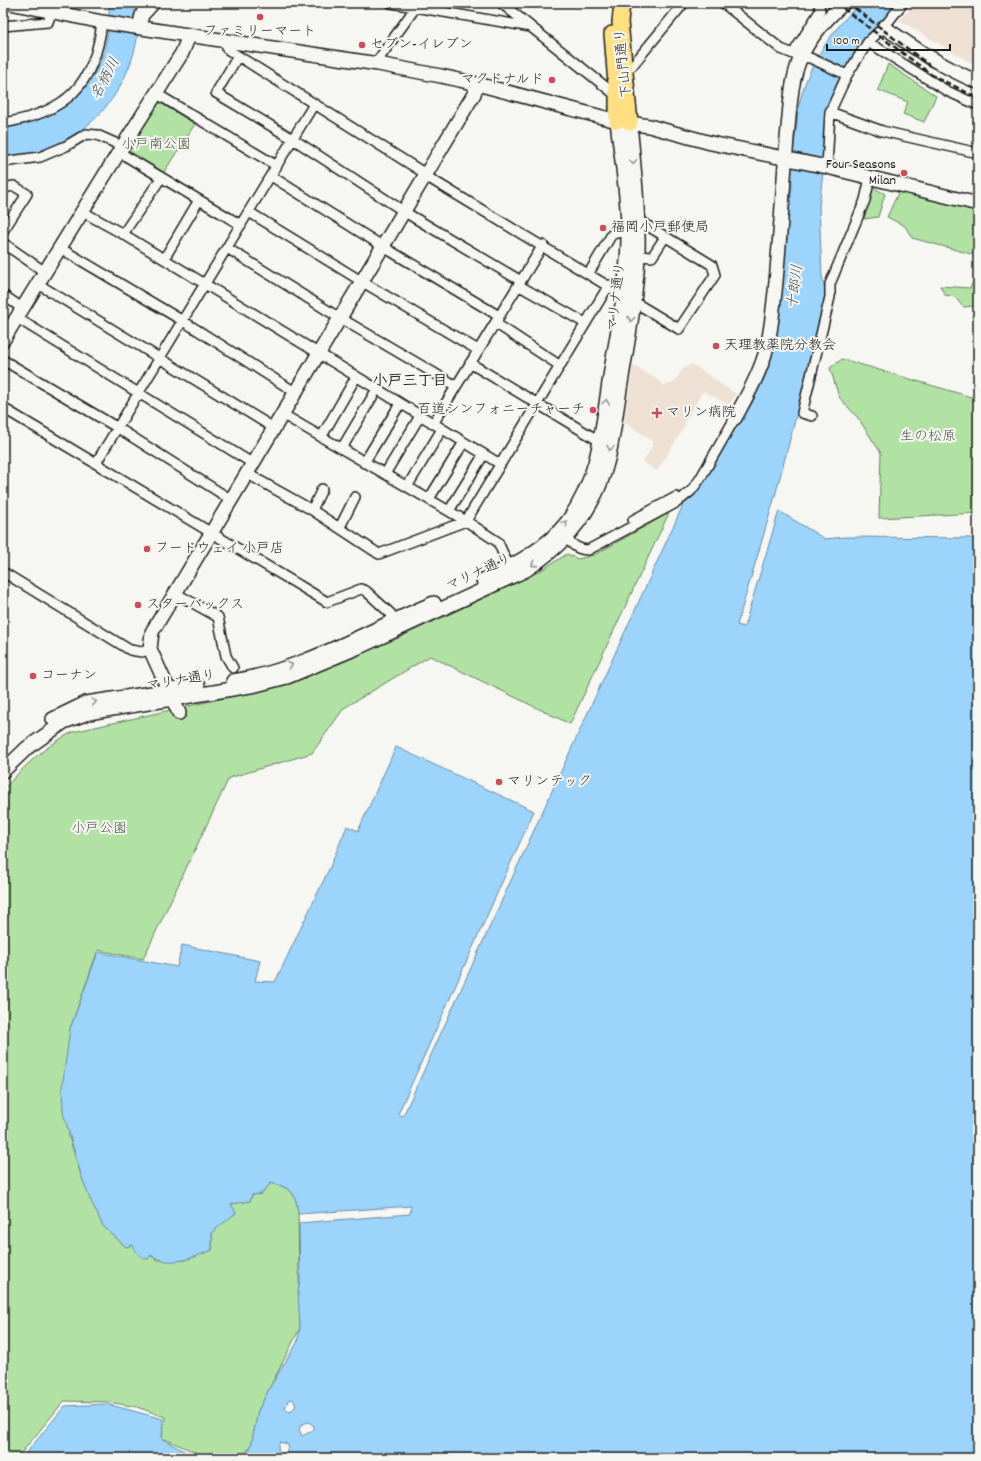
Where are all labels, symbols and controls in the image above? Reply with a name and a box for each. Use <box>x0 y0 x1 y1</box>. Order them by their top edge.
marker: ファミリーマート <box>255 12 265 22</box>
place label: ファミリーマート <box>204 22 316 42</box>
scale bar <box>827 26 950 52</box>
street label: 下山門通り <box>610 27 638 99</box>
text: 100 m <box>833 33 860 50</box>
place label: セブン-イレブン <box>370 35 473 55</box>
marker: セブン-イレブン <box>357 40 367 50</box>
water label: 名柄川 <box>86 54 126 104</box>
place label: マクドナルド <box>461 70 544 90</box>
marker: マクドナルド <box>547 75 557 85</box>
park label: 小戸南公園 <box>121 135 191 155</box>
place label: Four Seasons Milan <box>826 155 896 191</box>
one-way arrow <box>629 159 638 165</box>
marker: Four Seasons Milan <box>899 168 909 178</box>
place label: 福岡小戸郵便局 <box>611 218 709 238</box>
marker: 福岡小戸郵便局 <box>598 223 608 233</box>
street label: マリナ通り <box>603 261 631 333</box>
water label: 十郎川 <box>782 263 810 311</box>
one-way arrow <box>627 316 636 322</box>
place label: 天理教薬院分教会 <box>724 336 836 356</box>
marker: 天理教薬院分教会 <box>711 341 721 351</box>
district label: 小戸三丁目 <box>372 371 448 393</box>
one-way arrow <box>601 399 610 405</box>
place label: 百道シンフォニーチャーチ <box>418 400 585 420</box>
place label: マリン病院 <box>666 403 736 423</box>
marker: 百道シンフォニーチャーチ <box>588 405 598 415</box>
marker: マリン病院 <box>651 407 663 419</box>
park label: 生の松原 <box>900 427 956 447</box>
one-way arrow <box>606 444 615 451</box>
one-way arrow <box>560 521 567 528</box>
place label: フードウェイ 小戸店 <box>155 539 284 559</box>
marker: フードウェイ 小戸店 <box>142 544 152 554</box>
street label: マリナ通り <box>443 549 515 597</box>
one-way arrow <box>531 559 538 567</box>
place label: スターバックス <box>146 595 244 615</box>
marker: スターバックス <box>133 600 143 610</box>
one-way arrow <box>286 661 293 670</box>
place label: コーナン <box>41 666 97 686</box>
street label: マリナ通り <box>145 666 217 696</box>
marker: コーナン <box>28 671 38 681</box>
one-way arrow <box>91 698 97 707</box>
place label: マリンテック <box>507 772 592 792</box>
marker: マリンテック <box>494 777 504 787</box>
park label: 小戸公園 <box>71 819 127 839</box>

